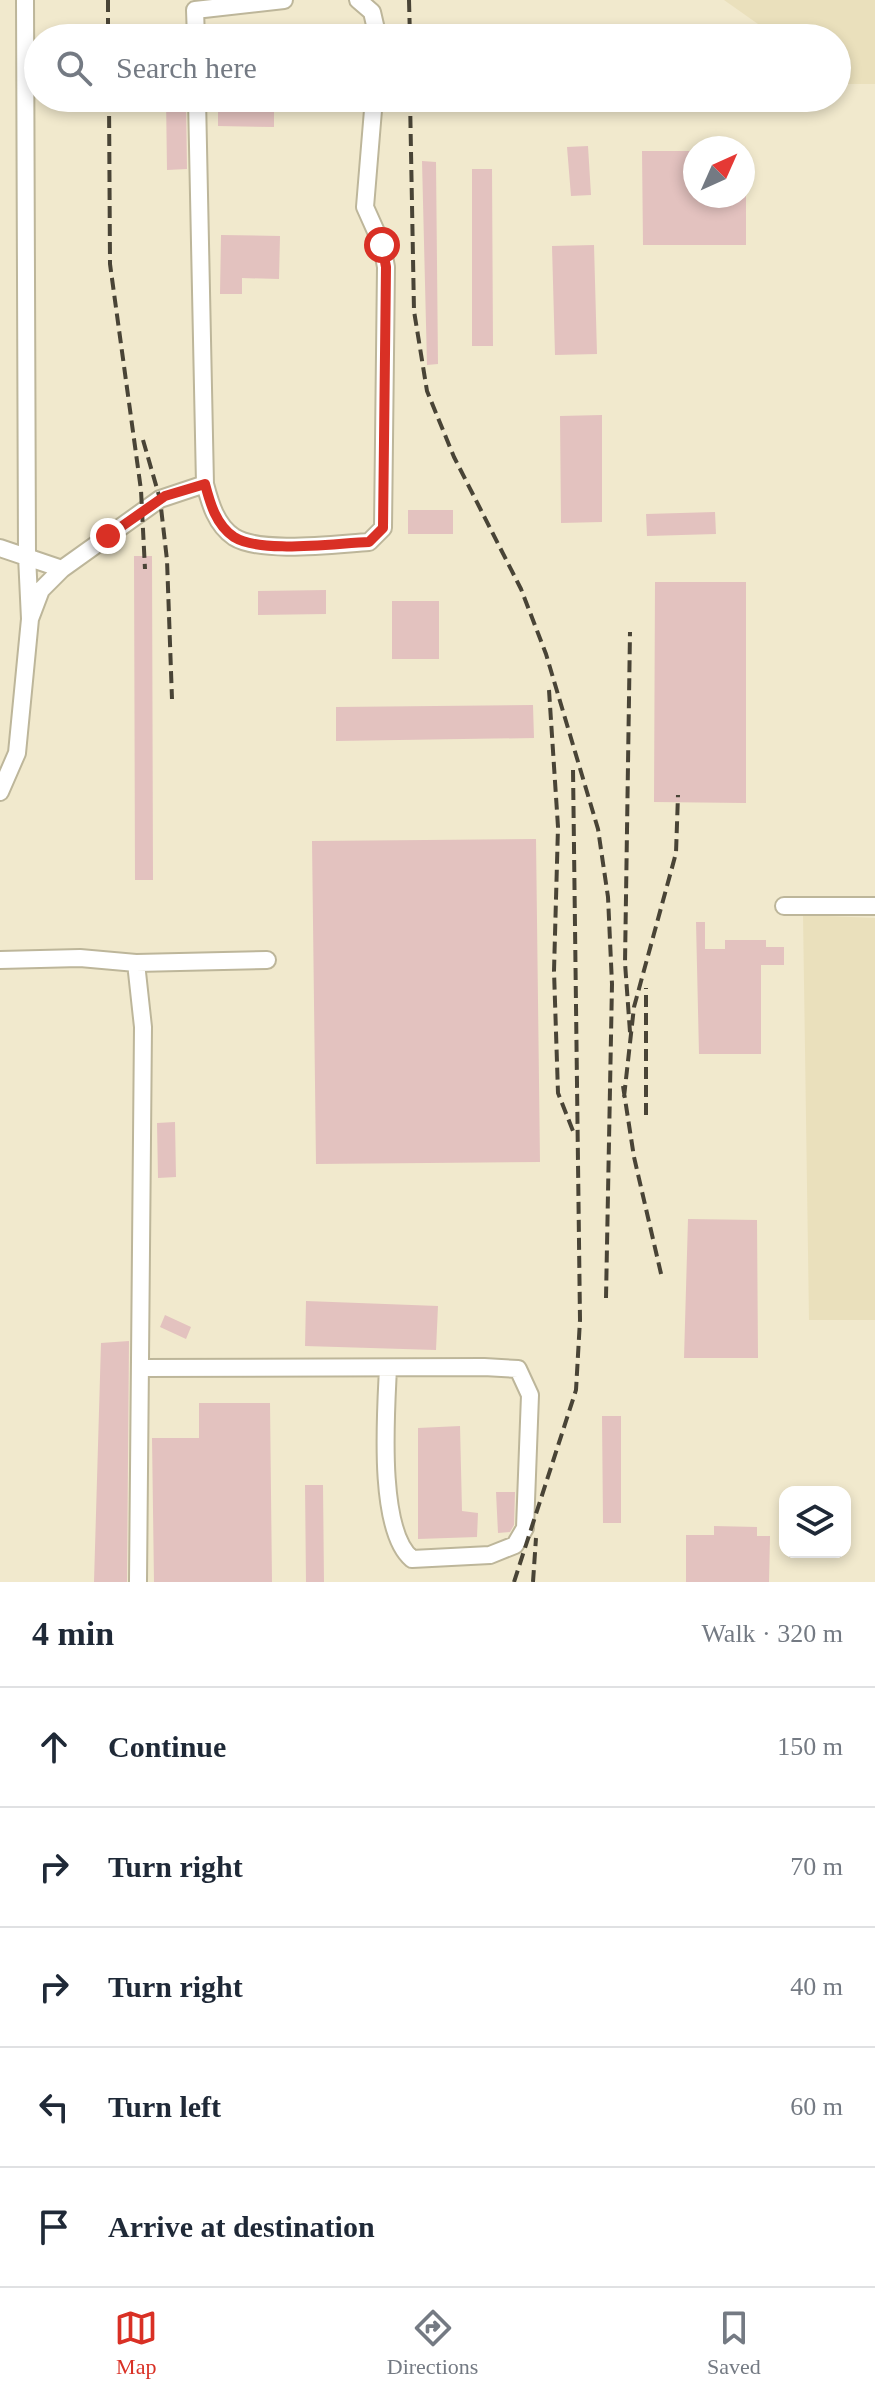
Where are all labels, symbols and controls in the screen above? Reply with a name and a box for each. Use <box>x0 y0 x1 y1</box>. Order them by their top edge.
search box <box>24 24 851 112</box>
icon: search <box>52 46 96 90</box>
text: Search here <box>116 51 257 84</box>
north arrow <box>683 136 755 208</box>
route start <box>364 227 400 263</box>
route end <box>90 518 126 554</box>
map controls <box>779 1486 851 1558</box>
button: layers <box>779 1486 851 1558</box>
text: 4 min <box>32 1615 114 1652</box>
text: Walk · 320 m <box>701 1619 843 1648</box>
icon: ahead <box>32 1725 76 1769</box>
text: Continue <box>108 1730 226 1763</box>
text: 150 m <box>777 1732 843 1761</box>
icon: right <box>32 1845 76 1889</box>
text: Turn right <box>108 1850 243 1883</box>
text: 70 m <box>790 1852 843 1881</box>
icon: right <box>32 1965 76 2009</box>
text: Turn right <box>108 1970 243 2003</box>
text: 40 m <box>790 1972 843 2001</box>
icon: left <box>32 2085 76 2129</box>
text: Turn left <box>108 2090 221 2123</box>
text: 60 m <box>790 2092 843 2121</box>
icon: arrive <box>32 2205 76 2249</box>
text: Arrive at destination <box>108 2210 375 2243</box>
tab: Map <box>114 2306 158 2380</box>
tab: Directions <box>387 2306 478 2380</box>
tab: Saved <box>707 2306 761 2380</box>

